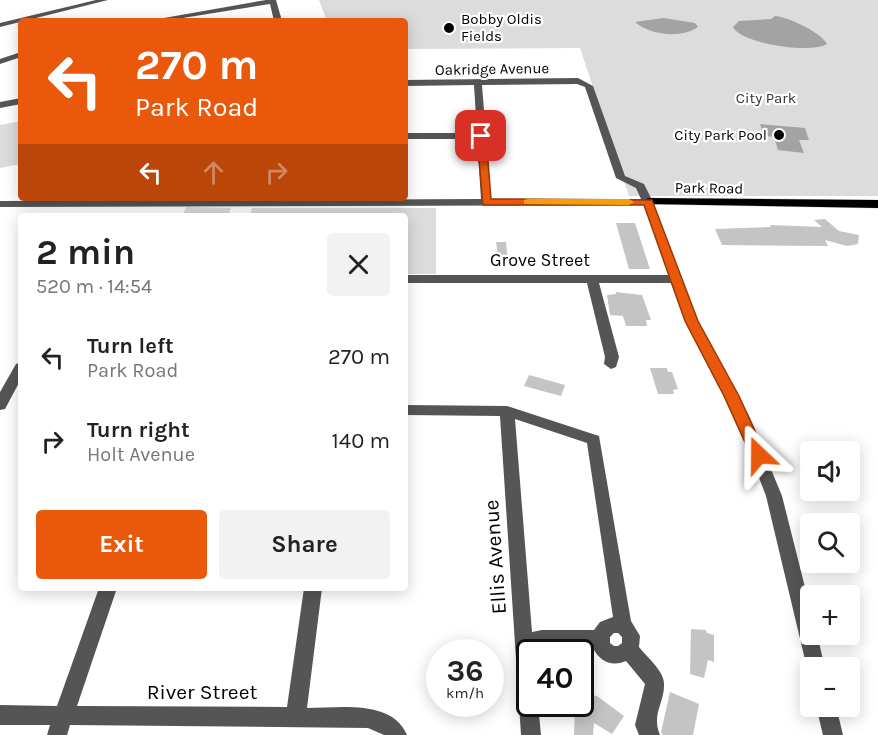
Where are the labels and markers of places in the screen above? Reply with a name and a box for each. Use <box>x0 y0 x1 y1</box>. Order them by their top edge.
place label: Bobby Oldis Fields <box>461 10 542 45</box>
marker: Bobby Oldis Fields <box>442 21 456 35</box>
pin <box>455 110 506 161</box>
place label: City Park Pool <box>674 126 767 144</box>
marker: City Park Pool <box>772 128 786 142</box>

